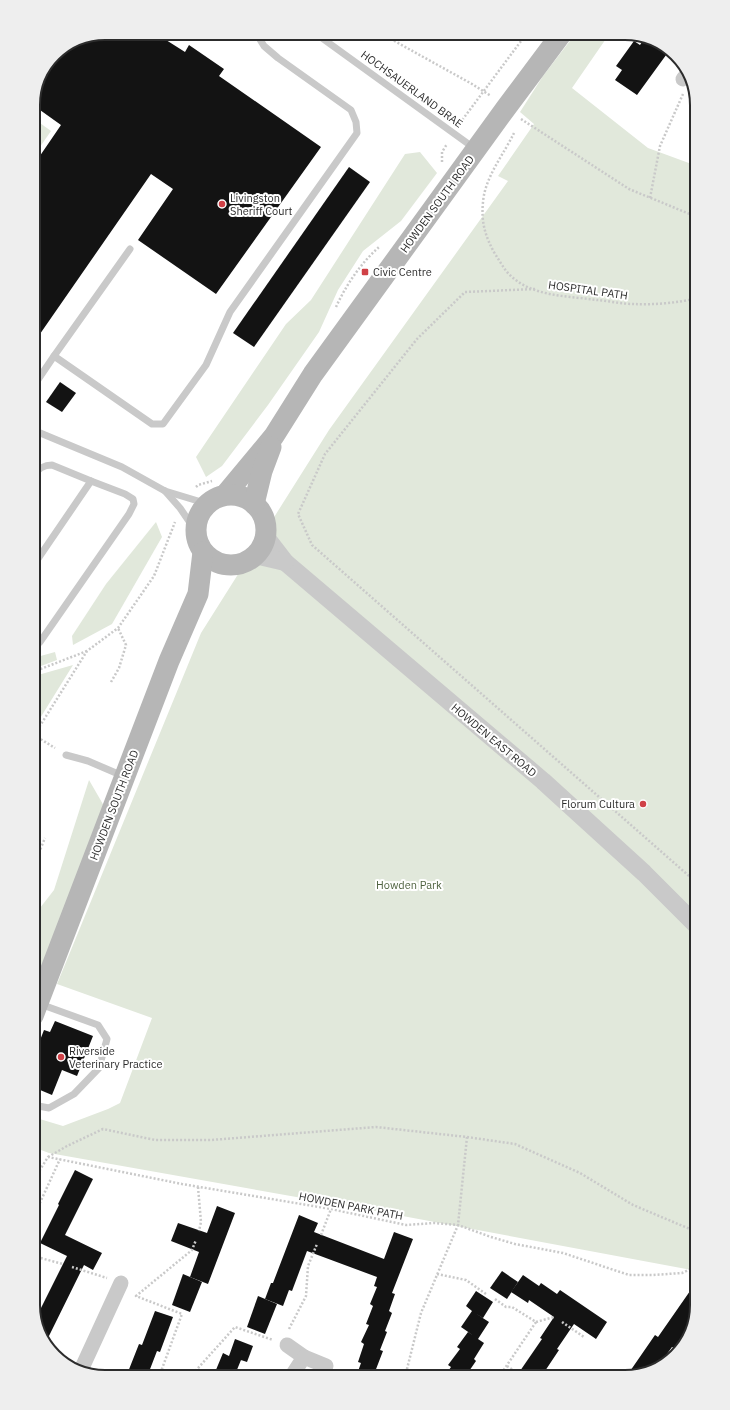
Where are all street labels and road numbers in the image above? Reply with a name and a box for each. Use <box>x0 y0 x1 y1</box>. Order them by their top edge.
street label: HOCHSAUERLAND BRAE <box>358 47 466 131</box>
street label: HOWDEN SOUTH ROAD <box>397 153 477 255</box>
street label: HOSPITAL PATH <box>547 277 629 303</box>
street label: HOWDEN EAST ROAD <box>448 700 540 780</box>
street label: HOWDEN SOUTH ROAD <box>87 748 141 862</box>
street label: HOWDEN PARK PATH <box>298 1189 404 1223</box>

